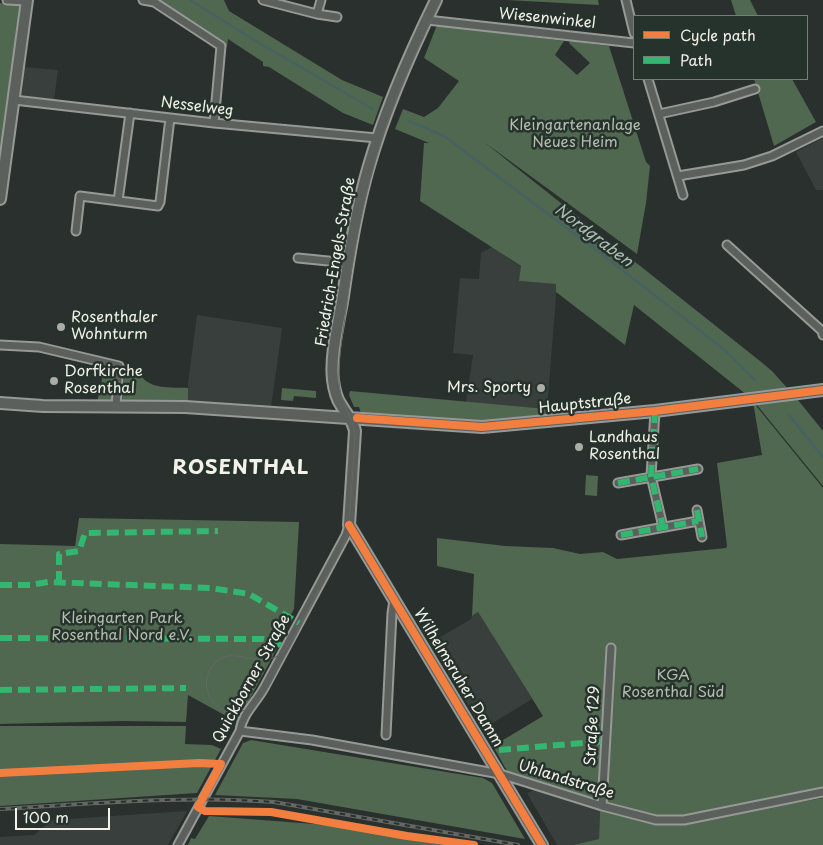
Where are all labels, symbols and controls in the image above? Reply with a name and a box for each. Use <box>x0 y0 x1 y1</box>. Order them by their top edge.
street label: Wiesenwinkel <box>498 5 596 33</box>
legend <box>633 15 808 80</box>
text: Cycle path <box>680 23 756 46</box>
text: Path <box>680 48 712 71</box>
street label: Nesselweg <box>160 94 234 120</box>
park label: Kleingartenanlage Neues Heim <box>509 117 641 152</box>
street label: Friedrich-Engels-Straße <box>312 176 360 348</box>
water label: Nordgraben <box>550 200 636 272</box>
place label: Rosenthaler Wohnturm <box>71 309 158 344</box>
marker: Rosenthaler Wohnturm <box>55 321 67 333</box>
place label: Dorfkirche Rosenthal <box>64 363 143 398</box>
marker: Dorfkirche Rosenthal <box>48 375 60 387</box>
place label: Mrs. Sporty <box>447 379 531 397</box>
marker: Mrs. Sporty <box>535 382 547 394</box>
street label: Hauptstraße <box>538 390 632 418</box>
place label: Landhaus Rosenthal <box>589 429 660 464</box>
marker: Landhaus Rosenthal <box>573 441 585 453</box>
district label: ROSENTHAL <box>173 456 309 480</box>
street label: Wilhelmsruher Damm <box>409 605 507 751</box>
park label: Kleingarten Park Rosenthal Nord e.V. <box>51 610 193 645</box>
street label: Quickborner Straße <box>209 612 295 746</box>
park label: KGA Rosenthal Süd <box>622 667 724 702</box>
street label: Straße 129 <box>582 685 604 767</box>
street label: Uhlandstraße <box>516 757 616 803</box>
scale bar <box>18 798 112 830</box>
text: 100 m <box>23 805 69 828</box>

